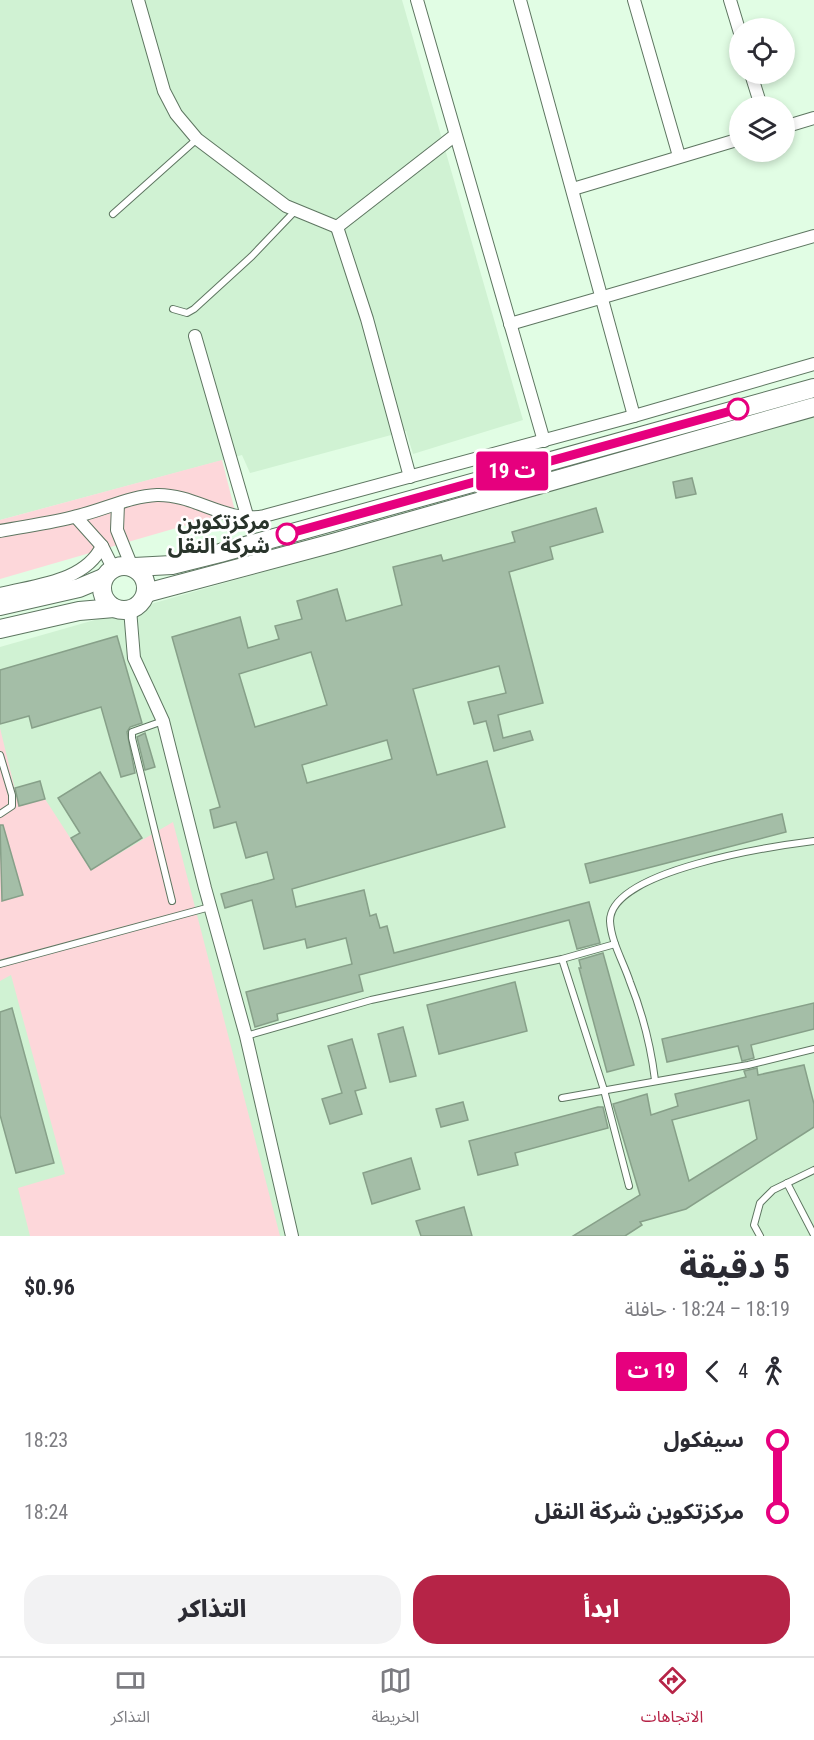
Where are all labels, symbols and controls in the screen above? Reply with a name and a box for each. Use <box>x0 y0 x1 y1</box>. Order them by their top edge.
map controls <box>729 18 795 162</box>
button: locate <box>729 18 795 84</box>
button: layers <box>729 96 795 162</box>
unlabelled marker <box>727 398 749 420</box>
line badge: 19 ت <box>470 452 554 490</box>
text: 19 ت <box>488 459 536 483</box>
place label: مركزتكوين شركة النقل <box>168 510 270 558</box>
marker: مركزتكوين شركة النقل <box>276 523 298 545</box>
text: 5 دقيقة <box>679 1247 790 1286</box>
text: $0.96 <box>24 1275 75 1300</box>
text: 18:19 – 18:24 · حافلة <box>625 1297 790 1321</box>
icon: back <box>696 1355 729 1388</box>
icon: walk <box>757 1355 790 1388</box>
text: 19 ت <box>628 1359 675 1383</box>
text: 4 <box>738 1359 748 1383</box>
text: سيفكول <box>663 1427 744 1452</box>
text: 18:23 <box>24 1428 68 1452</box>
text: مركزتكوين شركة النقل <box>534 1499 744 1524</box>
text: 18:24 <box>24 1500 68 1524</box>
button: التذاكر <box>24 1575 401 1644</box>
button: ابدأ <box>413 1575 790 1644</box>
tab: التذاكر <box>111 1664 150 1734</box>
tab: الخريطة <box>371 1664 419 1734</box>
tab: الاتجاهات <box>641 1664 703 1734</box>

